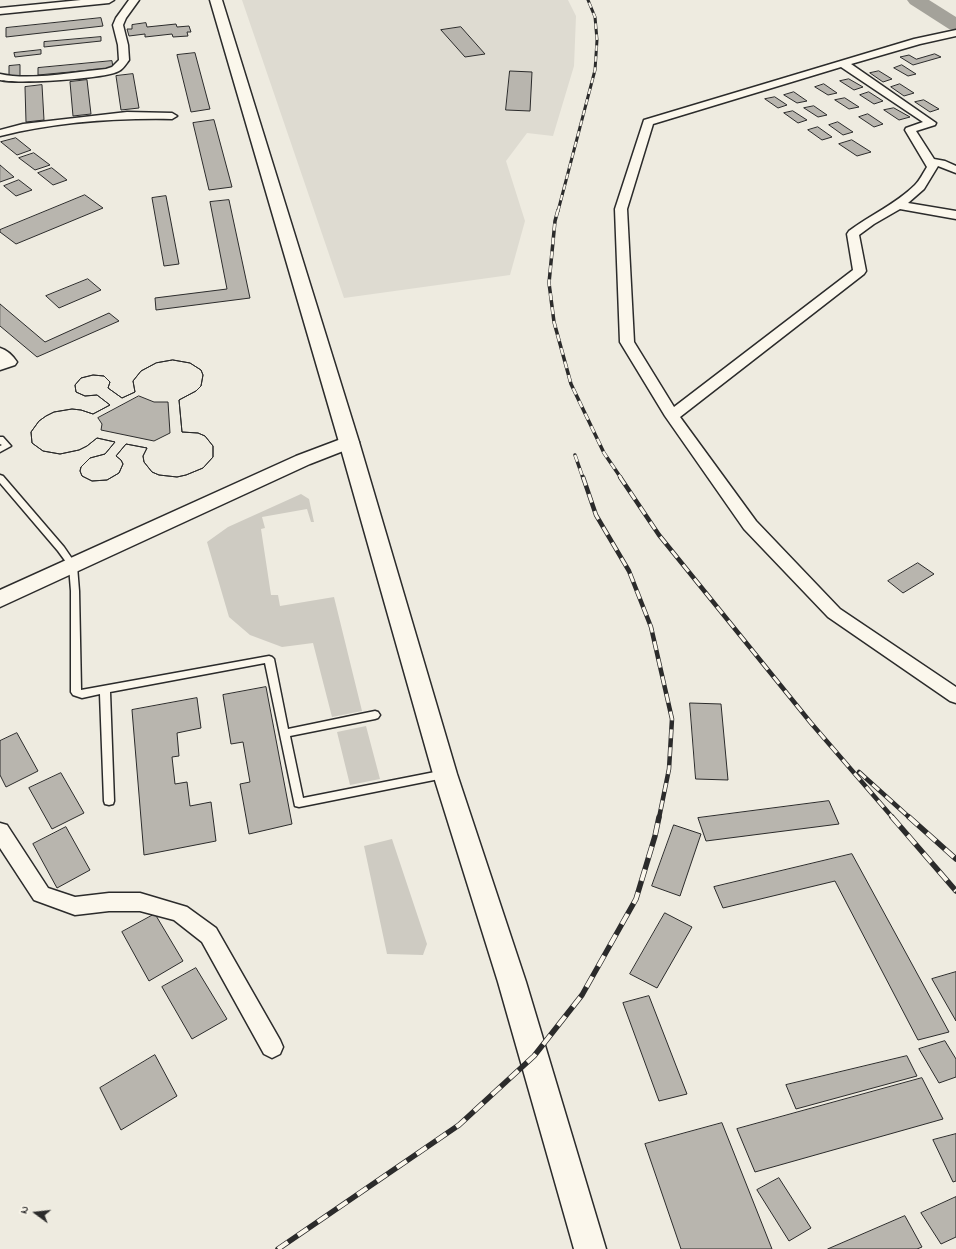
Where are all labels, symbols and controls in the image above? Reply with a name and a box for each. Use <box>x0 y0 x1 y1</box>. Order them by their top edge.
north arrow <box>16 1193 56 1233</box>
text: N <box>16 1204 33 1216</box>

